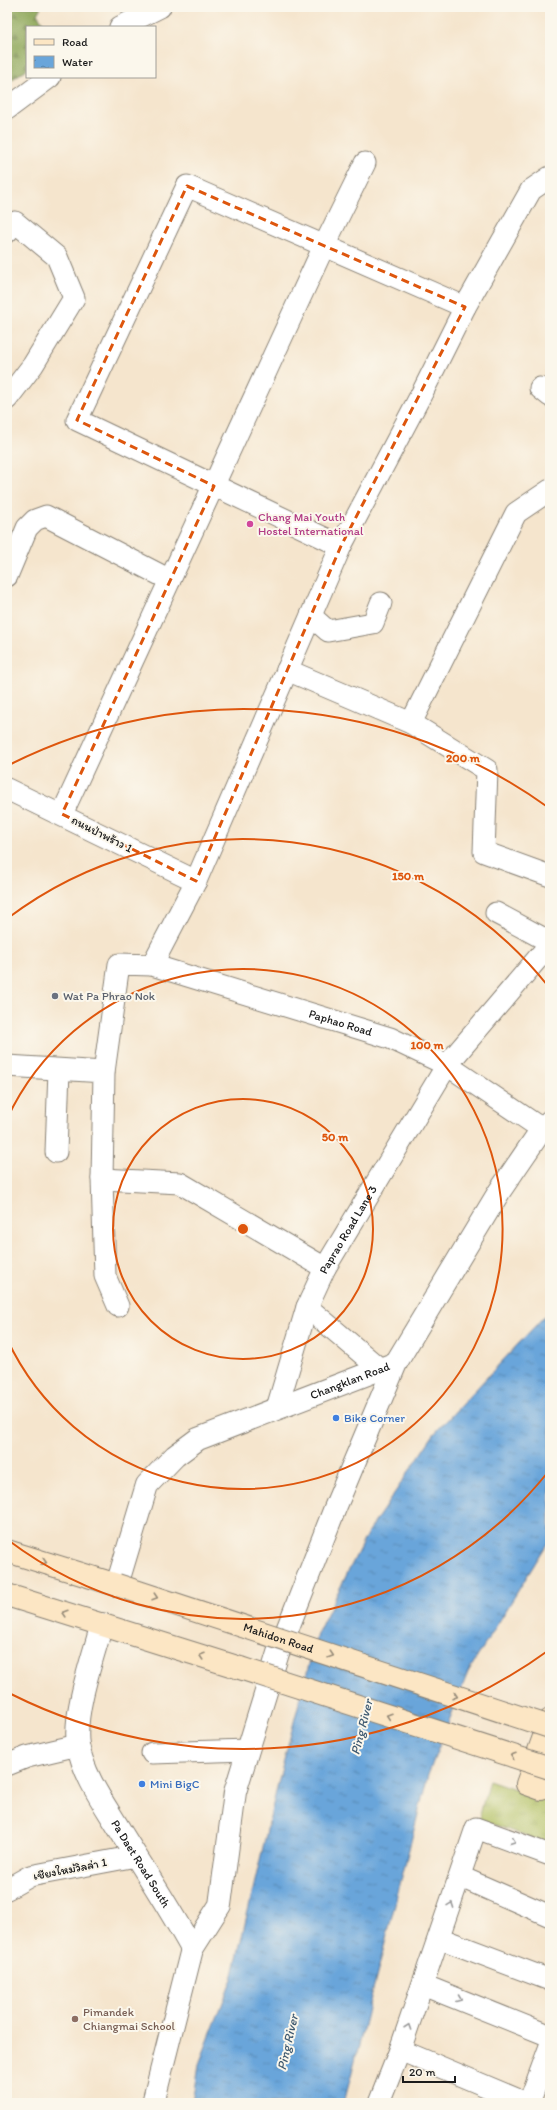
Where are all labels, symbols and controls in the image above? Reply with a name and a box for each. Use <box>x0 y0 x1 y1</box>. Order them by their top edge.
legend <box>26 26 156 78</box>
text: Road <box>62 35 88 49</box>
text: Water <box>62 55 93 69</box>
place label: Chang Mai Youth Hostel International <box>258 510 364 538</box>
marker: Chang Mai Youth Hostel International <box>245 519 255 529</box>
text: 200 m <box>446 751 481 765</box>
street label: ถนนป่าพร้าว 1 <box>69 813 135 856</box>
text: 150 m <box>392 869 425 883</box>
place label: Wat Pa Phrao Nok <box>63 989 156 1003</box>
marker: Wat Pa Phrao Nok <box>50 991 60 1001</box>
street label: Paphao Road <box>307 1006 374 1039</box>
text: 100 m <box>410 1038 444 1052</box>
text: 50 m <box>322 1130 349 1144</box>
street label: Paprao Road Lane 3 <box>316 1183 380 1276</box>
centre of rings <box>236 1222 250 1236</box>
street label: Changklan Road <box>308 1359 392 1402</box>
place label: Bike Corner <box>344 1411 405 1425</box>
marker: Bike Corner <box>331 1413 341 1423</box>
one-way arrow <box>41 1557 48 1566</box>
one-way arrow <box>151 1593 158 1601</box>
one-way arrow <box>62 1609 69 1618</box>
street label: Mahidon Road <box>242 1620 316 1656</box>
one-way arrow <box>328 1650 335 1659</box>
one-way arrow <box>199 1652 206 1661</box>
one-way arrow <box>451 1691 458 1700</box>
water label: Ping River <box>347 1696 376 1756</box>
one-way arrow <box>386 1713 393 1721</box>
one-way arrow <box>510 1752 517 1761</box>
place label: Mini BigC <box>150 1777 200 1791</box>
marker: Mini BigC <box>137 1779 147 1789</box>
street label: Pa Daet Road South <box>108 1817 174 1911</box>
one-way arrow <box>509 1837 516 1845</box>
street label: เชียงใหม่วิลล่า 1 <box>32 1855 108 1883</box>
one-way arrow <box>446 1901 455 1908</box>
one-way arrow <box>456 1995 463 2003</box>
place label: Pimandek Chiangmai School <box>83 2005 176 2033</box>
water label: Ping River <box>274 2011 302 2071</box>
marker: Pimandek Chiangmai School <box>70 2014 80 2024</box>
one-way arrow <box>404 2024 412 2031</box>
scale bar <box>403 2058 455 2084</box>
text: 20 m <box>409 2065 436 2079</box>

